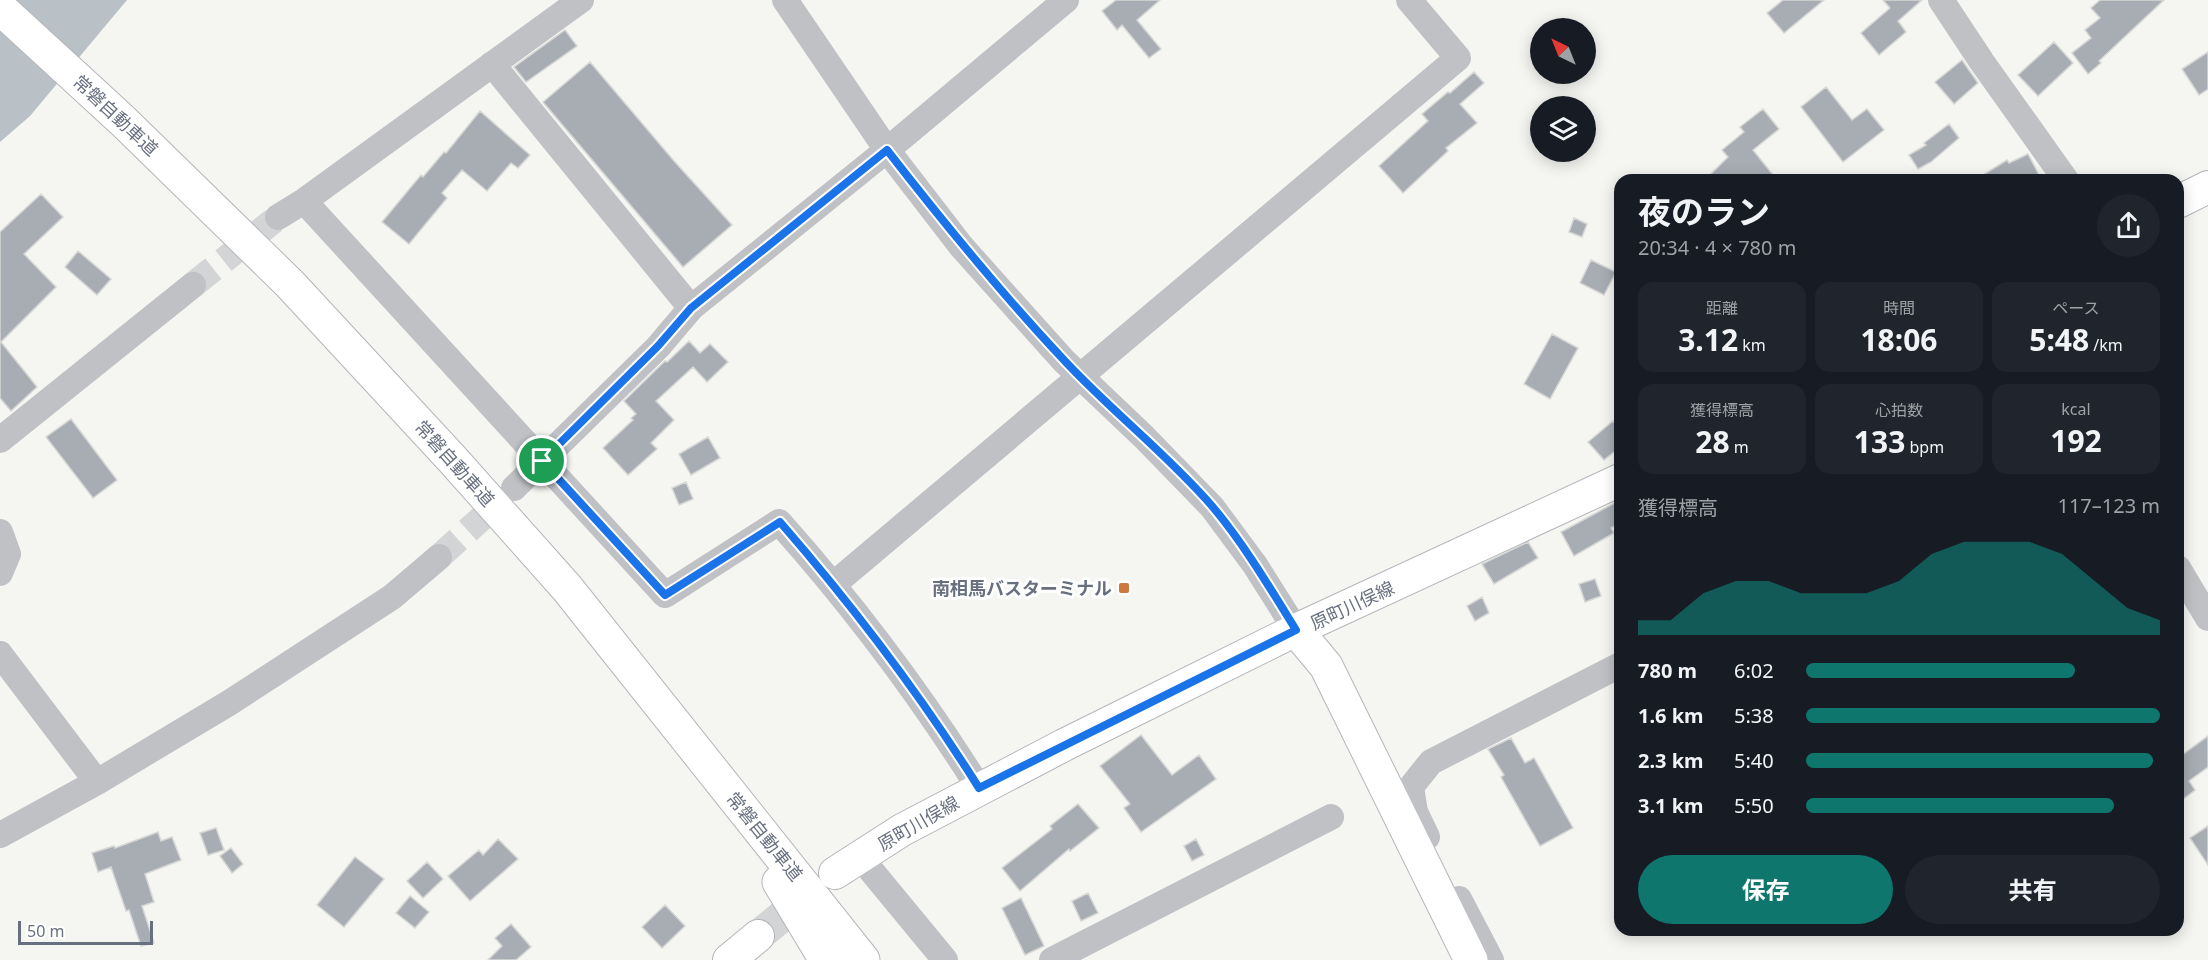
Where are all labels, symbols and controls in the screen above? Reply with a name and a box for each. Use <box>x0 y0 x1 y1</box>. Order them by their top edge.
north arrow <box>1530 18 1596 84</box>
map controls <box>1530 18 1596 162</box>
street label: 常磐自動車道 <box>68 69 164 161</box>
button: layers <box>1530 96 1596 162</box>
text: 夜のラン <box>1638 189 1770 234</box>
button: share <box>2097 194 2160 257</box>
text: 20:34 · 4 × 780 m <box>1638 234 1796 261</box>
text: 距離 <box>1706 297 1738 319</box>
text: 時間 <box>1883 297 1915 319</box>
text: ペース <box>2052 297 2100 319</box>
text: 3.12 <box>1678 319 1738 360</box>
text: 18:06 <box>1860 319 1938 360</box>
text: 5:48 <box>2029 319 2089 360</box>
text: km <box>1738 334 1766 356</box>
text: /km <box>2089 334 2123 356</box>
text: kcal <box>2061 398 2091 420</box>
text: 獲得標高 <box>1690 399 1754 421</box>
text: 心拍数 <box>1875 399 1923 421</box>
street label: 常磐自動車道 <box>410 415 500 511</box>
text: 192 <box>2050 420 2102 461</box>
text: 28 <box>1695 421 1730 462</box>
text: 133 <box>1854 421 1905 462</box>
pin <box>516 435 567 486</box>
text: m <box>1730 436 1749 458</box>
text: bpm <box>1905 436 1944 458</box>
icon: arrive <box>525 444 558 477</box>
text: 117–123 m <box>2057 492 2160 519</box>
text: 獲得標高 <box>1638 494 1718 521</box>
street label: 原町川俣線 <box>1306 575 1398 635</box>
place label: 南相馬バスターミナル <box>932 576 1112 600</box>
marker: 南相馬バスターミナル <box>1117 581 1131 595</box>
text: 780 m <box>1638 657 1697 684</box>
text: 6:02 <box>1734 657 1774 684</box>
text: 1.6 km <box>1638 702 1704 729</box>
text: 5:38 <box>1734 702 1774 729</box>
text: 2.3 km <box>1638 747 1704 774</box>
text: 5:40 <box>1734 747 1774 774</box>
street label: 常磐自動車道 <box>722 786 808 886</box>
street label: 原町川俣線 <box>873 790 963 856</box>
text: 3.1 km <box>1638 792 1704 819</box>
text: 5:50 <box>1734 792 1774 819</box>
button: 保存 <box>1638 855 1893 924</box>
button: 共有 <box>1905 855 2160 924</box>
scale bar <box>18 918 153 946</box>
text: 50 m <box>27 920 64 942</box>

